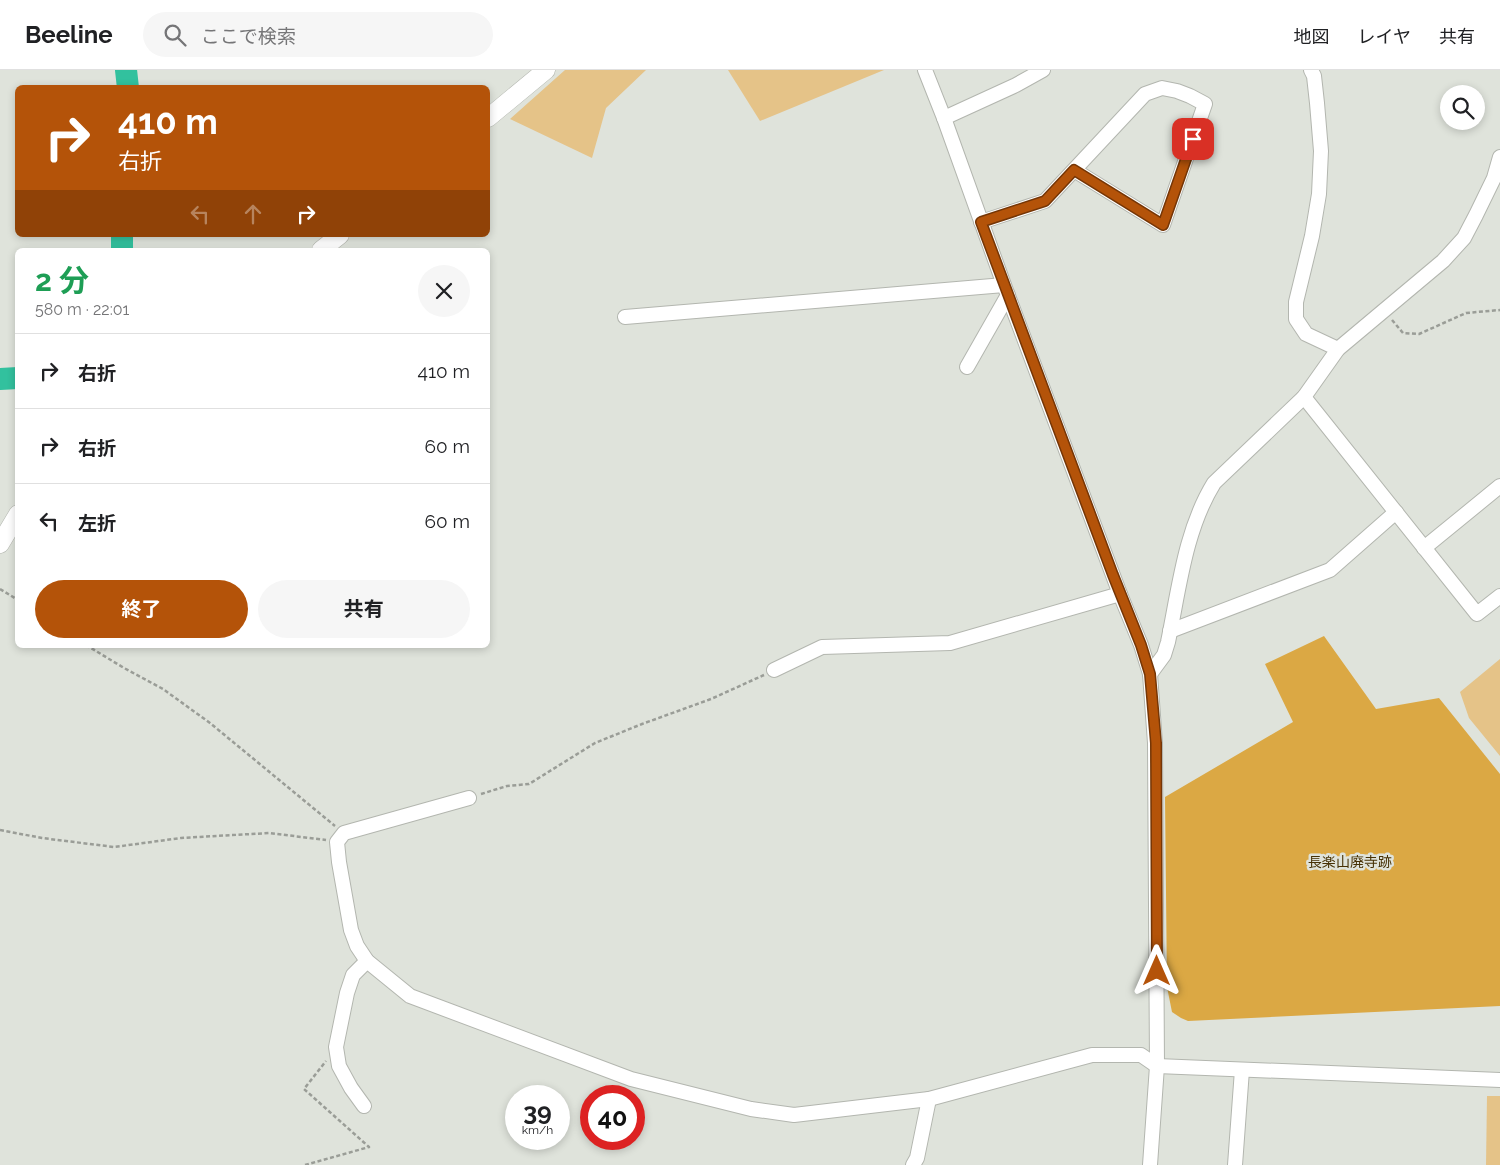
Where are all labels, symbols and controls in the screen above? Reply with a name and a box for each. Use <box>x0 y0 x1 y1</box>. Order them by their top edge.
search box <box>143 12 493 57</box>
text: Beeline <box>25 20 113 49</box>
icon: search <box>161 21 189 49</box>
text: ここで検索 <box>201 25 296 47</box>
text: 地図 <box>1294 26 1330 47</box>
text: レイヤ <box>1358 26 1411 47</box>
text: 共有 <box>1439 26 1475 47</box>
map controls <box>1440 85 1485 130</box>
button: search <box>1440 85 1485 130</box>
text: 410 m <box>118 101 218 142</box>
icon: right <box>35 105 100 170</box>
pin <box>1172 118 1214 160</box>
icon: arrive <box>1179 125 1207 153</box>
text: 右折 <box>118 148 162 174</box>
icon: left <box>186 200 214 228</box>
icon: ahead <box>239 200 267 228</box>
icon: right <box>292 200 320 228</box>
text: 2 分 <box>35 263 89 298</box>
button: close <box>418 265 470 317</box>
text: 580 m · 22:01 <box>35 300 129 319</box>
icon: right <box>35 357 63 385</box>
text: 410 m <box>418 360 470 382</box>
text: 右折 <box>78 362 116 384</box>
icon: right <box>35 432 63 460</box>
text: 60 m <box>425 435 470 457</box>
text: 右折 <box>78 437 116 459</box>
icon: left <box>35 507 63 535</box>
text: 60 m <box>425 510 470 532</box>
text: 左折 <box>78 512 116 534</box>
button: 終了 <box>35 580 248 638</box>
button: 共有 <box>258 580 470 638</box>
park label: 長楽山廃寺跡 <box>1308 854 1392 870</box>
position arrow <box>1130 944 1182 996</box>
speed limit sign: 40 <box>580 1085 645 1150</box>
text: 39 <box>523 1096 552 1126</box>
text: km/h <box>522 1123 553 1137</box>

